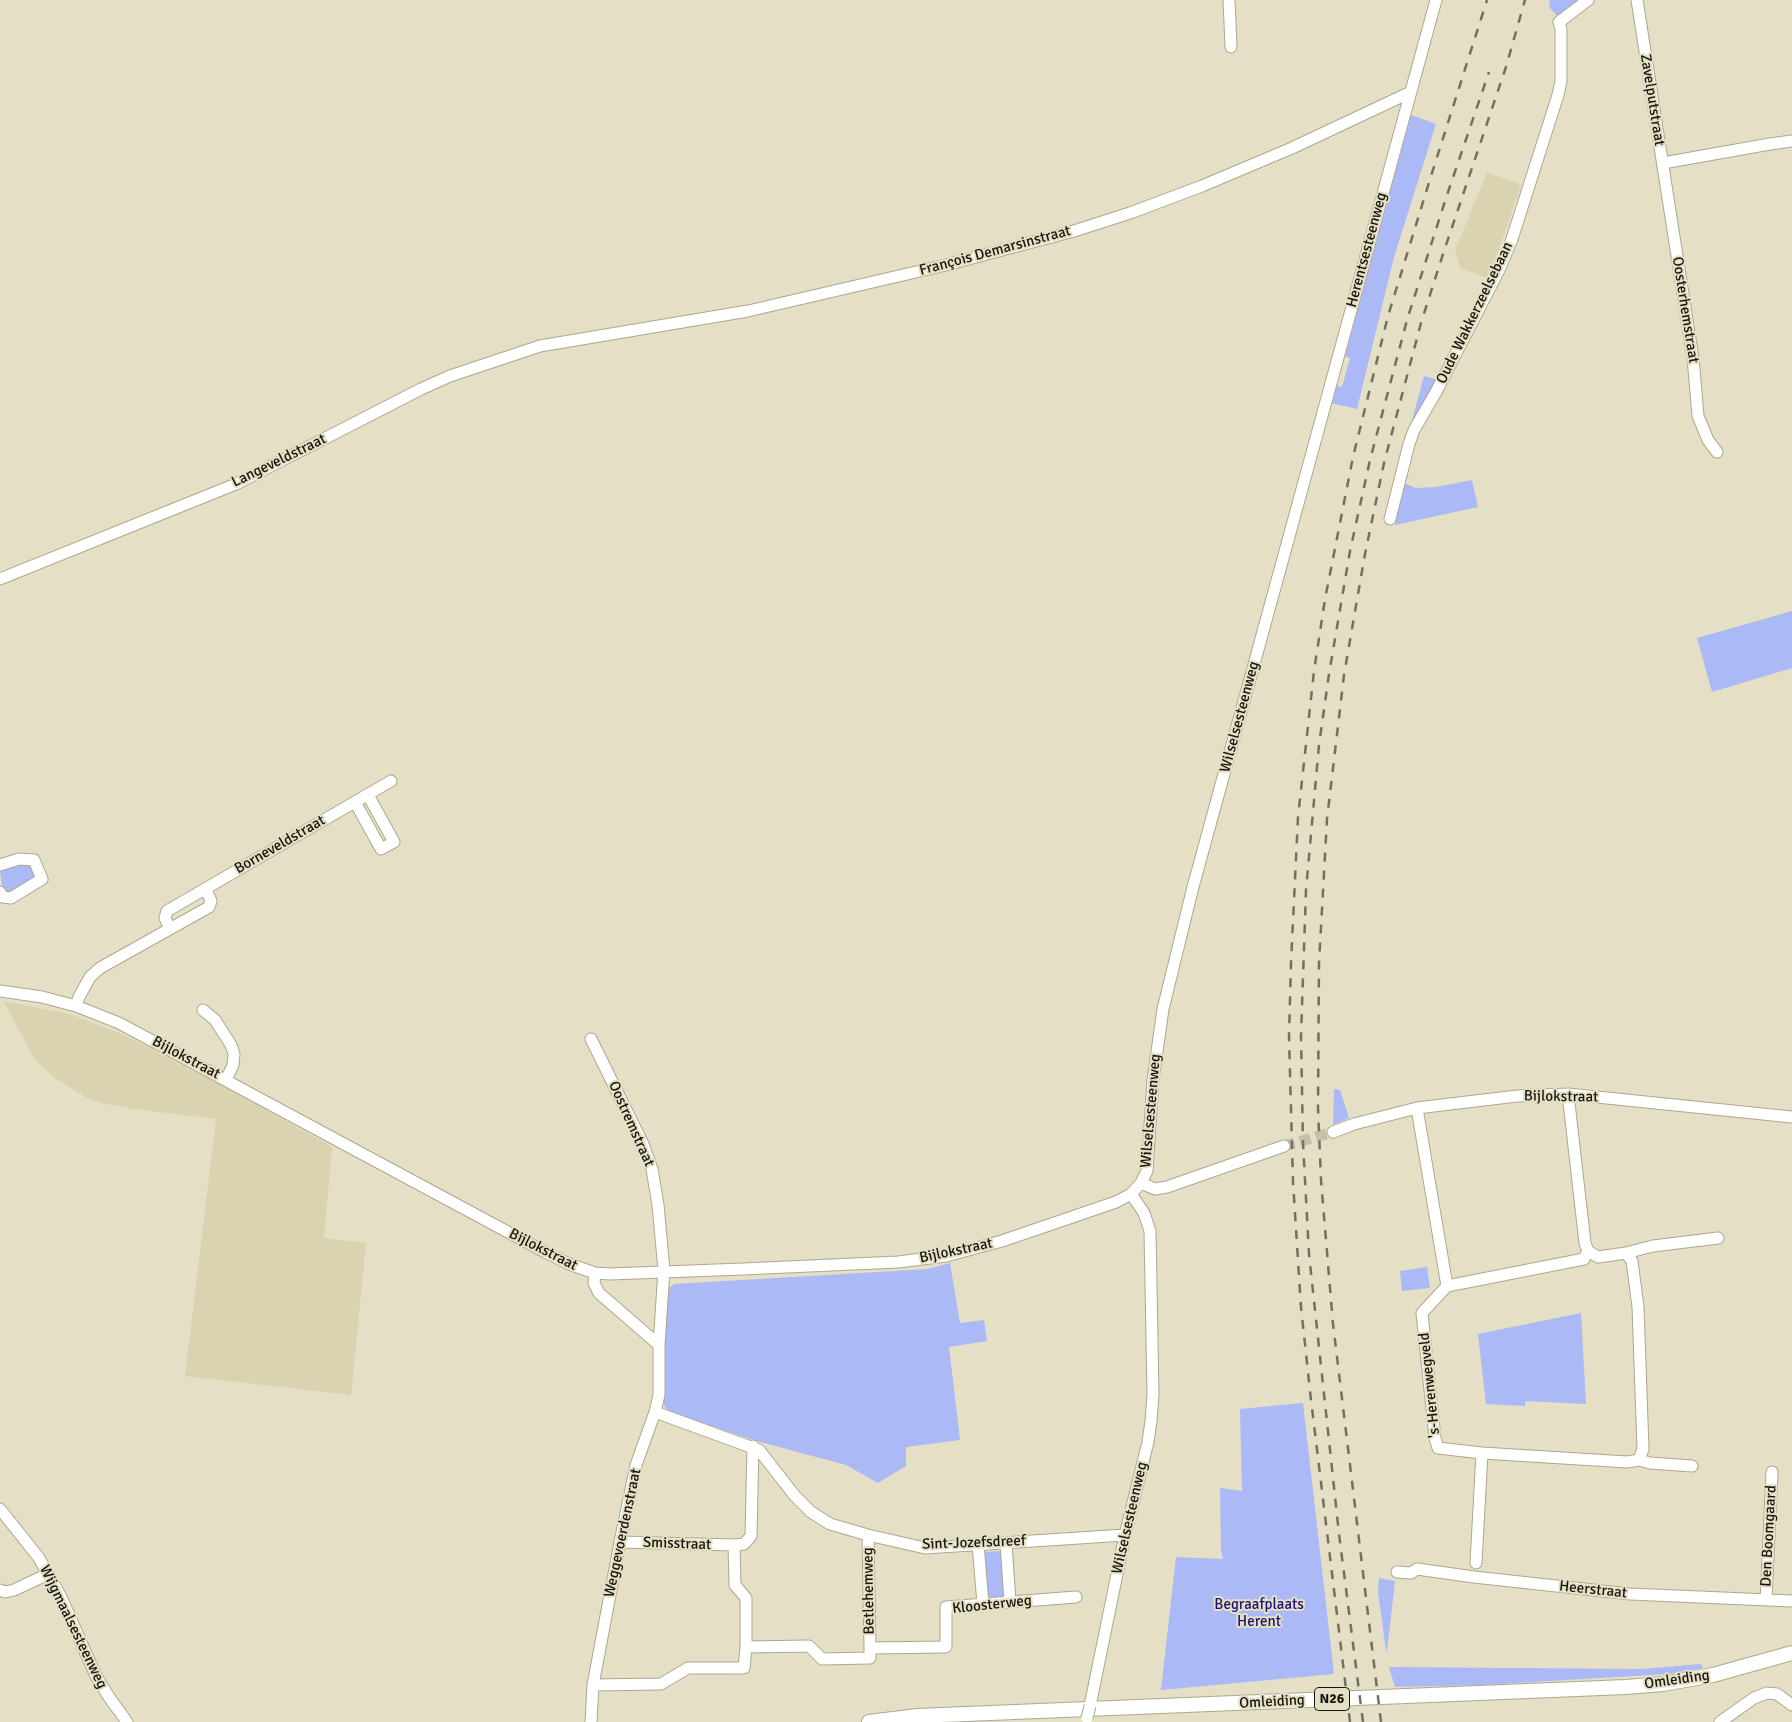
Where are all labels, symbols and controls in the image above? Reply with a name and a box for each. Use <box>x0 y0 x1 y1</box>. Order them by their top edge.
street label: Zavelputstraat <box>1636 53 1668 147</box>
street label: Herentsesteenweg <box>1343 190 1391 310</box>
street label: François Demarsinstraat <box>917 222 1073 280</box>
street label: Oude Wakkerzeelsebaan <box>1433 239 1517 387</box>
street label: Oosterhemstraat <box>1668 255 1702 365</box>
street label: Langeveldstraat <box>229 430 329 492</box>
street label: Wilselsesteenweg <box>1216 659 1264 775</box>
street label: Borneveldstraat <box>231 812 329 878</box>
street label: Bijlokstraat <box>149 1033 223 1083</box>
street label: Wilselsesteenweg <box>1137 1053 1165 1169</box>
street label: Oostremstraat <box>604 1078 658 1170</box>
street label: Bijlokstraat <box>1524 1087 1598 1107</box>
street label: Bijlokstraat <box>506 1225 580 1275</box>
street label: Bijlokstraat <box>918 1234 994 1268</box>
street label: 's-Herenwegveld <box>1416 1332 1444 1438</box>
street label: Wilselsesteenweg <box>1108 1460 1152 1576</box>
street label: Weggevoerdenstraat <box>601 1467 645 1599</box>
street label: Den Boomgaard <box>1757 1485 1781 1587</box>
street label: Sint-Jozefsdreef <box>922 1532 1026 1554</box>
street label: Smisstraat <box>642 1534 712 1554</box>
street label: Betlehemweg <box>859 1547 879 1635</box>
street label: Wijgmaalsesteenweg <box>35 1562 111 1692</box>
street label: Heerstraat <box>1558 1577 1628 1603</box>
street label: Kloosterweg <box>951 1592 1033 1618</box>
park label: Begraafplaats Herent <box>1214 1596 1304 1631</box>
street label: Omleiding <box>1643 1667 1711 1693</box>
road number: N26 <box>1314 1688 1350 1710</box>
street label: Omleiding <box>1239 1691 1305 1713</box>

